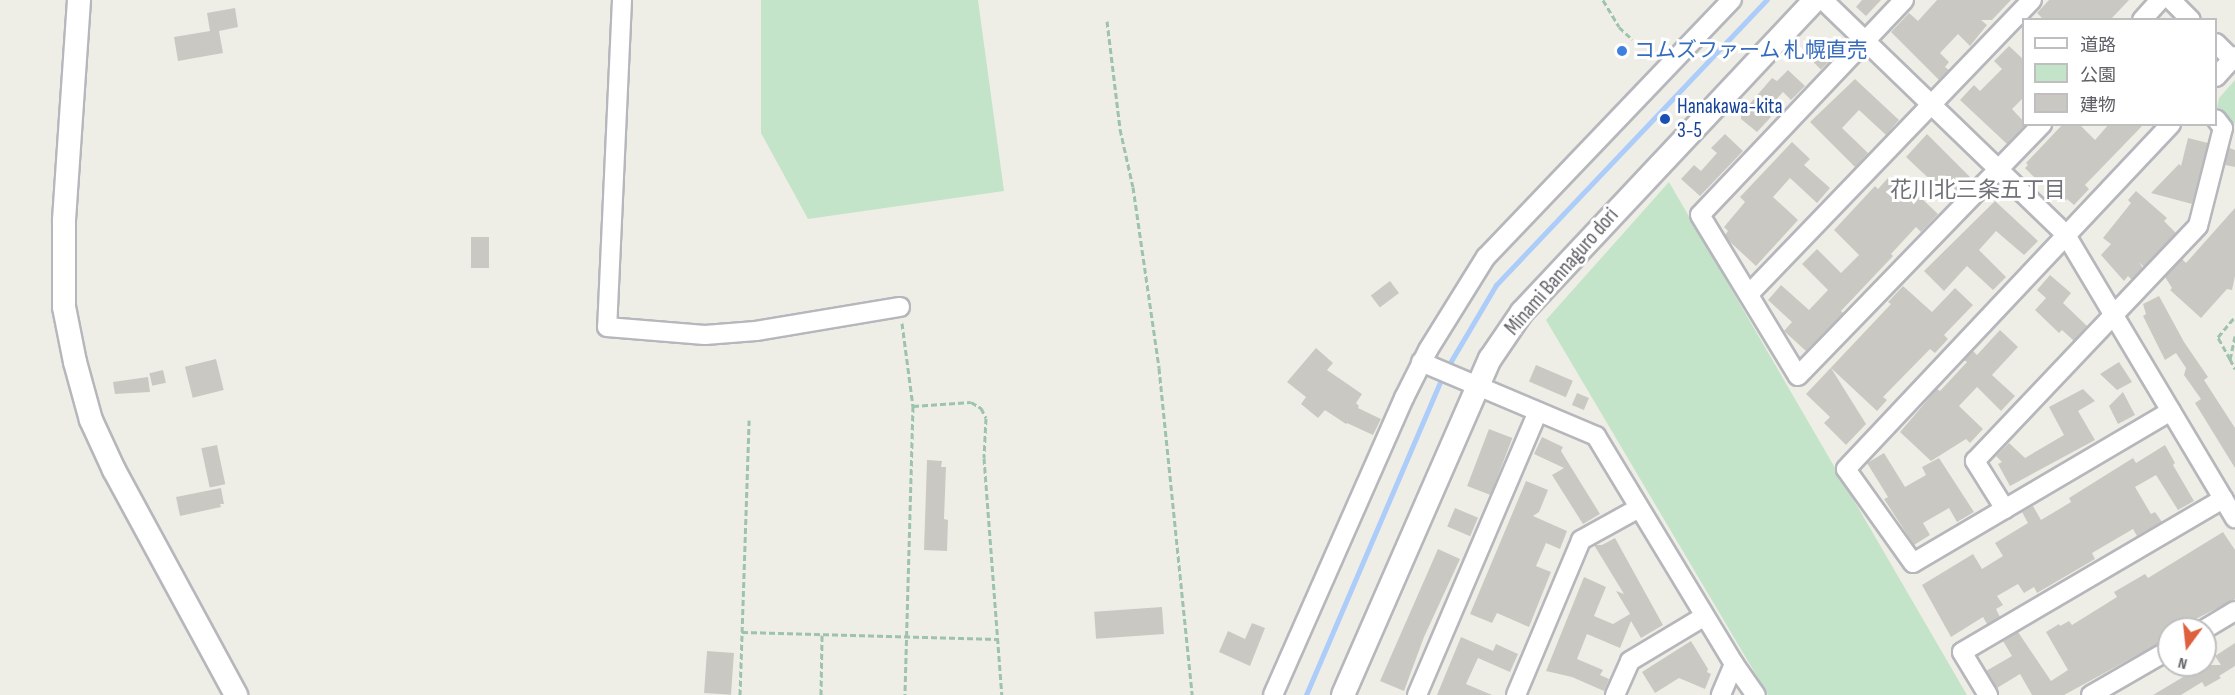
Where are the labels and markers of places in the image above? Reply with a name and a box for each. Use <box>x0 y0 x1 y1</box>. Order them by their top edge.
place label: コムズファーム 札幌直売 <box>1634 38 1868 64</box>
marker: コムズファーム 札幌直売 <box>1615 44 1629 58</box>
place label: Hanakawa-kita 3-5 <box>1677 94 1782 144</box>
marker: Hanakawa-kita 3-5 <box>1658 112 1672 126</box>

